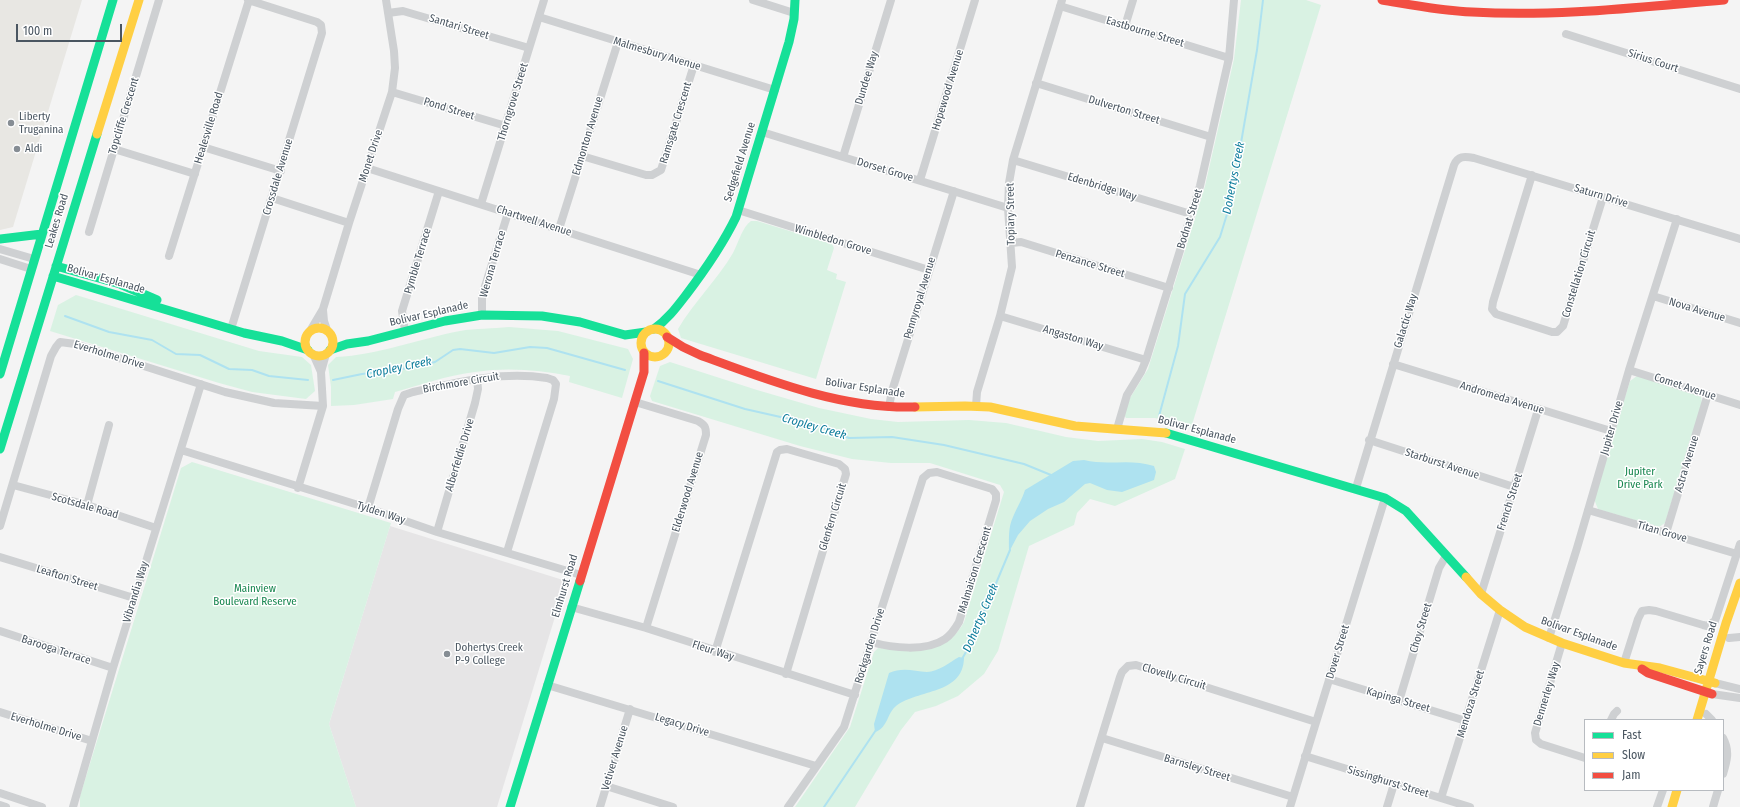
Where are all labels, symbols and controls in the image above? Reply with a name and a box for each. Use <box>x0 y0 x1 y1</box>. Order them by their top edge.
street label: Santari Street <box>428 12 490 42</box>
street label: Eastbourne Street <box>1104 14 1186 50</box>
scale bar <box>18 16 124 42</box>
text: 100 m <box>23 24 52 38</box>
street label: Malmesbury Avenue <box>612 34 702 74</box>
street label: Sirius Court <box>1626 47 1680 75</box>
street label: Hopewood Avenue <box>929 48 967 132</box>
street label: Dundee Way <box>853 50 881 106</box>
street label: Thorngrove Street <box>495 61 531 143</box>
street label: Topcliffe Crescent <box>106 76 142 156</box>
street label: Ramsgate Crescent <box>657 81 695 165</box>
street label: Healesville Road <box>192 91 226 165</box>
street label: Dulverton Street <box>1087 93 1161 127</box>
street label: Pond Street <box>422 95 476 123</box>
street label: Edmonton Avenue <box>570 95 606 177</box>
place label: Liberty Truganina <box>19 110 63 136</box>
marker: Liberty Truganina <box>6 118 16 128</box>
street label: Sedgefield Avenue <box>722 120 758 204</box>
street label: Monet Drive <box>356 128 386 184</box>
street label: Crossdale Avenue <box>260 137 296 217</box>
water label: Dohertys Creek <box>1220 141 1248 215</box>
place label: Aldi <box>25 142 42 156</box>
marker: Aldi <box>12 144 22 154</box>
street label: Dorset Grove <box>855 155 915 185</box>
street label: Edenbridge Way <box>1066 170 1138 204</box>
street label: Saturn Drive <box>1572 182 1630 210</box>
street label: Topiary Street <box>1004 183 1018 245</box>
street label: Bodnat Street <box>1175 187 1205 251</box>
street label: Leakes Road <box>43 192 71 250</box>
street label: Chartwell Avenue <box>495 203 573 239</box>
street label: Wimbledon Grove <box>793 222 873 258</box>
street label: Pymble Terrace <box>402 226 434 296</box>
street label: Werona Terrace <box>477 229 509 299</box>
street label: Constellation Circuit <box>1559 229 1599 319</box>
street label: Penzance Street <box>1054 247 1126 281</box>
street label: Pennyroyal Avenue <box>901 255 939 341</box>
street label: Bolivar Esplanade <box>66 262 146 296</box>
street label: Galactic Way <box>1391 292 1421 350</box>
street label: Nova Avenue <box>1667 295 1727 325</box>
street label: Bolivar Esplanade <box>388 299 470 329</box>
street label: Angaston Way <box>1041 323 1105 353</box>
street label: Everholme Drive <box>72 338 146 372</box>
water label: Cropley Creek <box>365 354 433 382</box>
street label: Birchmore Circuit <box>422 370 500 396</box>
street label: Comet Avenue <box>1652 371 1718 403</box>
street label: Bolivar Esplanade <box>824 375 906 401</box>
street label: Andromeda Avenue <box>1458 379 1546 417</box>
street label: Jupiter Drive <box>1598 399 1626 457</box>
water label: Cropley Creek <box>780 411 848 443</box>
street label: Bolivar Esplanade <box>1156 413 1238 447</box>
street label: Alberfeldie Drive <box>443 417 477 493</box>
street label: Astra Avenue <box>1672 434 1702 494</box>
street label: Starburst Avenue <box>1403 446 1481 482</box>
street label: Elderwood Avenue <box>669 450 707 534</box>
park label: Jupiter Drive Park <box>1617 465 1663 491</box>
street label: French Street <box>1495 472 1525 532</box>
street label: Glenfern Circuit <box>816 482 850 552</box>
street label: Scotsdale Road <box>50 490 120 522</box>
street label: Tylden Way <box>355 499 407 527</box>
street label: Titan Grove <box>1636 519 1688 545</box>
street label: Malmaison Crescent <box>956 525 994 615</box>
street label: Elmhurst Road <box>549 553 581 619</box>
street label: Vibrandia Way <box>120 560 152 624</box>
street label: Leafton Street <box>35 562 99 594</box>
water label: Dohertys Creek <box>960 581 1002 655</box>
park label: Mainview Boulevard Reserve <box>213 582 297 608</box>
street label: Choy Street <box>1407 601 1435 655</box>
street label: Rockgarden Drive <box>852 607 888 685</box>
street label: Bolivar Esplanade <box>1539 614 1619 654</box>
street label: Sayers Road <box>1692 620 1720 676</box>
street label: Dover Street <box>1324 623 1352 681</box>
street label: Barooga Terrace <box>20 633 92 667</box>
street label: Fleur Way <box>690 638 736 664</box>
place label: Dohertys Creek P-9 College <box>455 641 523 667</box>
marker: Dohertys Creek P-9 College <box>442 649 452 659</box>
street label: Dennerley Way <box>1531 660 1563 728</box>
street label: Clovelly Circuit <box>1140 661 1208 693</box>
street label: Mendoza Street <box>1454 669 1488 739</box>
street label: Kapinga Street <box>1365 685 1431 715</box>
street label: Everholme Drive <box>9 710 83 744</box>
street label: Legacy Drive <box>653 711 711 739</box>
legend <box>1584 719 1724 791</box>
street label: Vetiver Avenue <box>599 724 631 792</box>
text: Fast <box>1622 728 1641 742</box>
text: Slow <box>1622 748 1645 762</box>
street label: Barnsley Street <box>1162 752 1232 784</box>
street label: Sissinghurst Street <box>1346 763 1430 801</box>
text: Jam <box>1622 768 1640 782</box>

